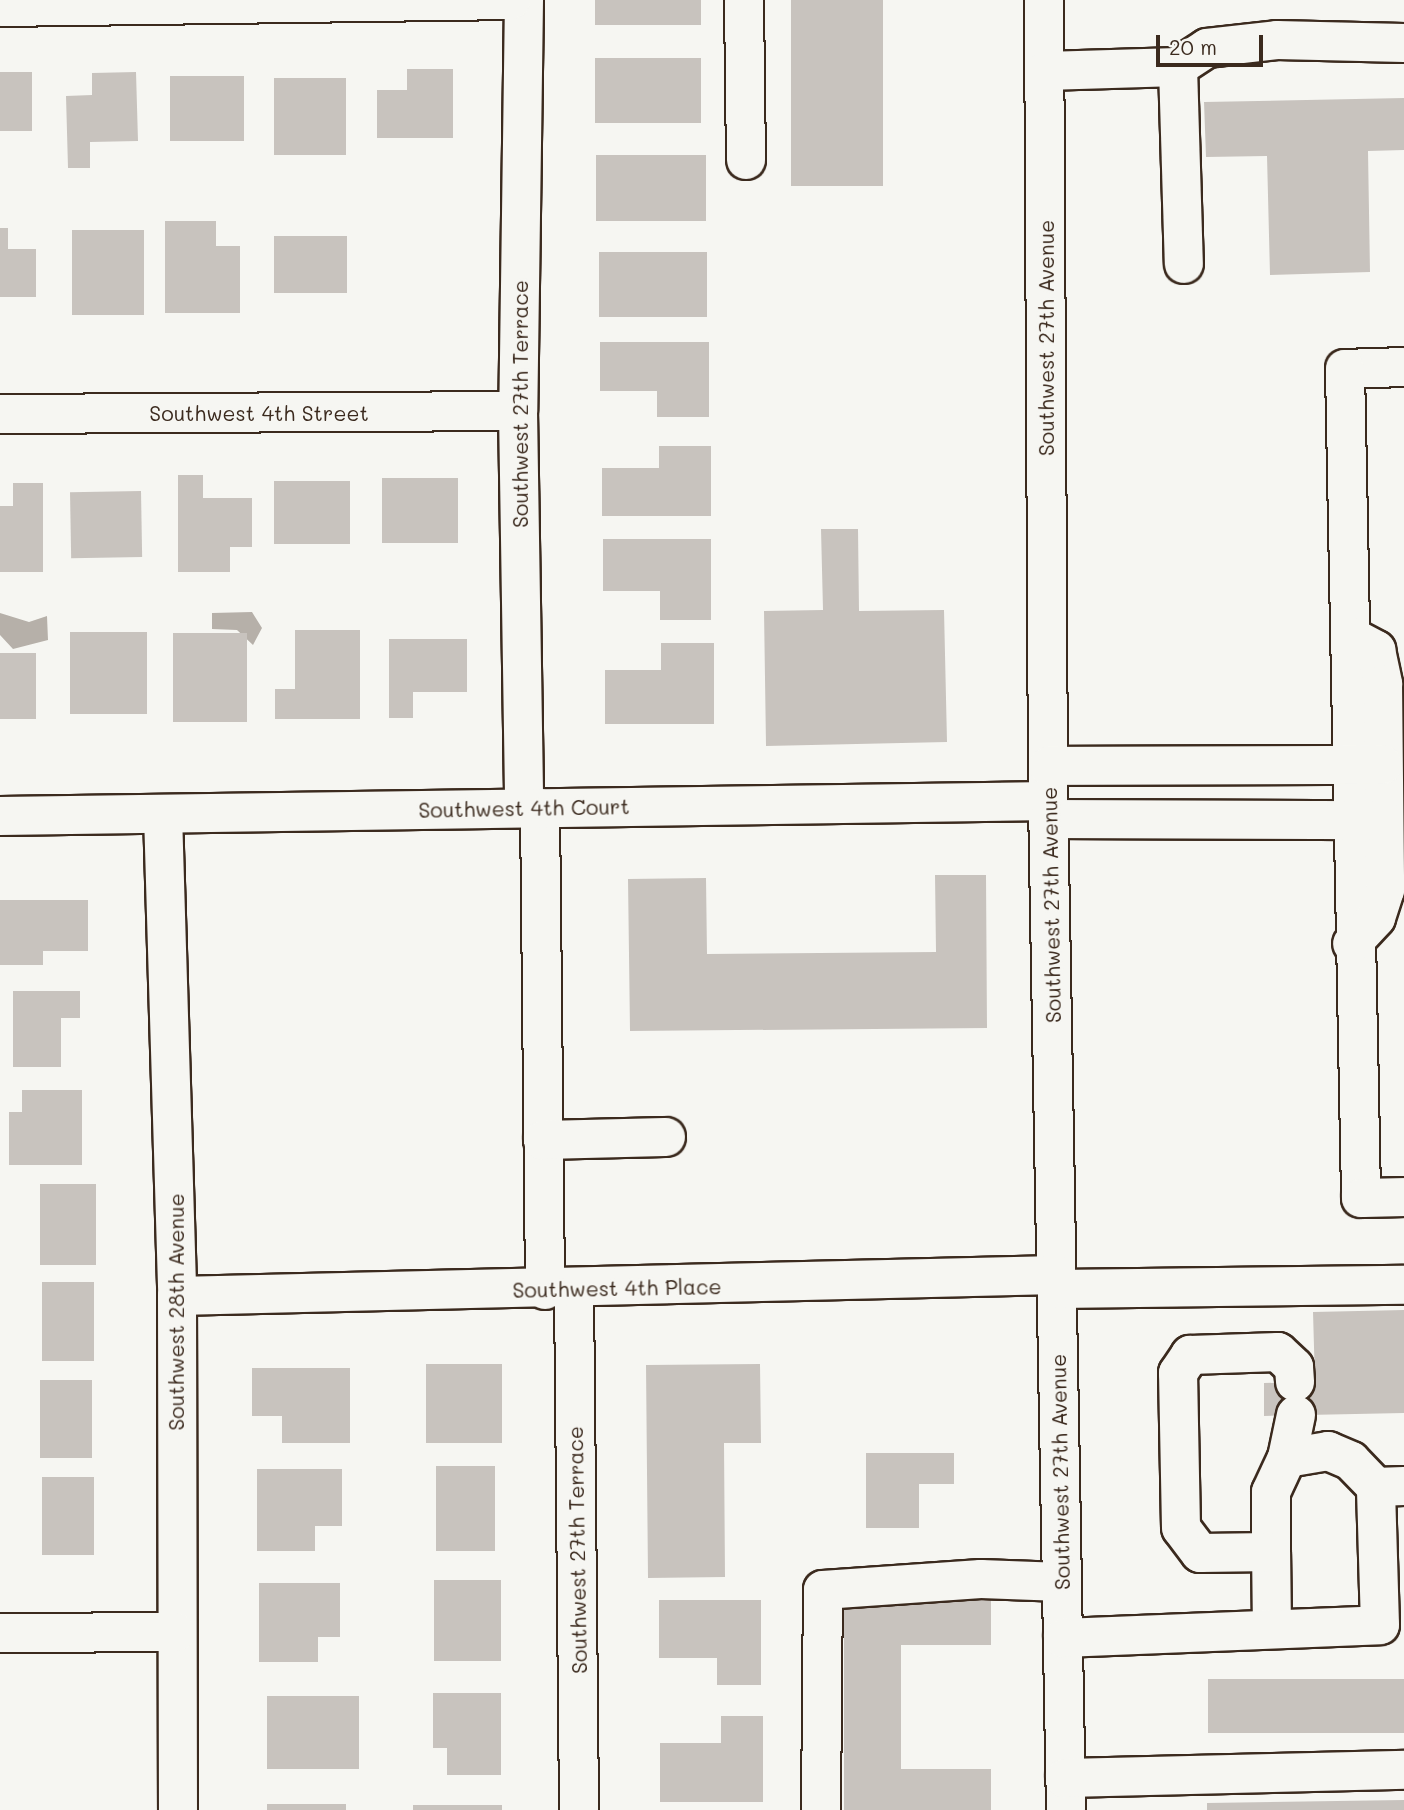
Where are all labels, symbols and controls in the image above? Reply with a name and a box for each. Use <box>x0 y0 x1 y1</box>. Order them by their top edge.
scale bar <box>1159 21 1266 65</box>
text: 20 m <box>1169 33 1217 60</box>
street label: Southwest 27th Avenue <box>1033 220 1059 456</box>
street label: Southwest 27th Terrace <box>507 280 533 528</box>
street label: Southwest 4th Street <box>149 400 369 426</box>
street label: Southwest 27th Avenue <box>1036 787 1066 1023</box>
street label: Southwest 4th Court <box>418 794 630 822</box>
street label: Southwest 28th Avenue <box>163 1193 189 1431</box>
street label: Southwest 4th Place <box>512 1274 722 1302</box>
street label: Southwest 27th Avenue <box>1045 1354 1075 1590</box>
street label: Southwest 27th Terrace <box>562 1426 592 1674</box>

